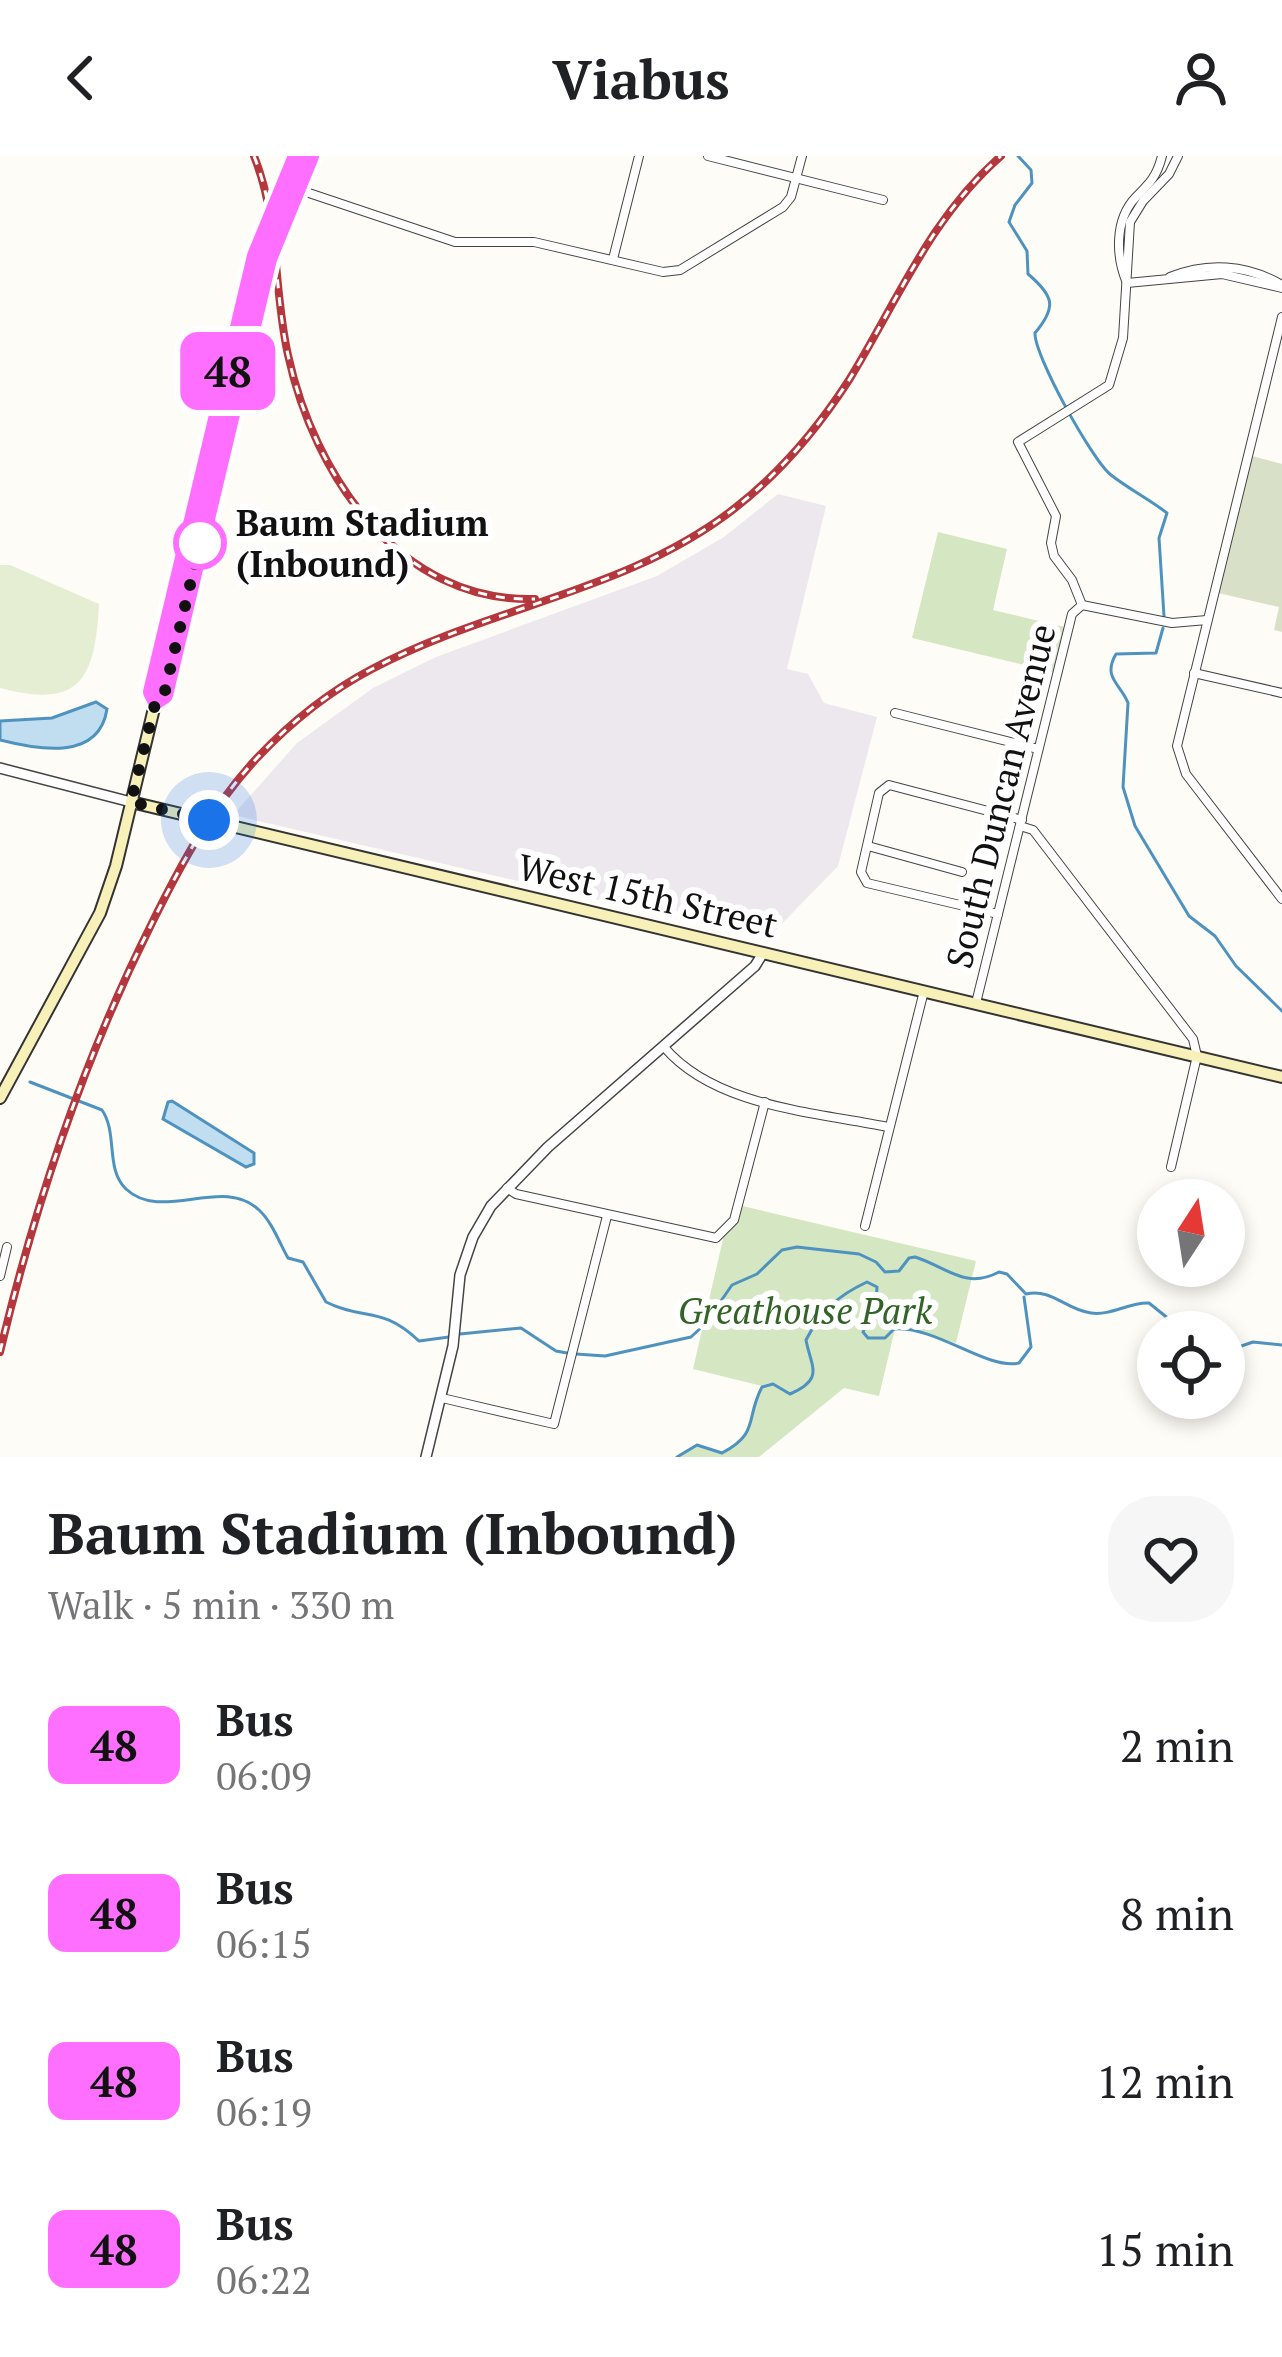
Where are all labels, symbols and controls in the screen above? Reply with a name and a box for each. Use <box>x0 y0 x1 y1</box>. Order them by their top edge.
text: Viabus <box>552 43 730 114</box>
icon: back <box>48 45 114 111</box>
icon: person <box>1168 45 1234 111</box>
line badge: 48 <box>174 332 282 410</box>
text: 48 <box>204 343 252 399</box>
place label: Baum Stadium (Inbound) <box>236 499 488 587</box>
marker: Baum Stadium (Inbound) <box>175 518 225 568</box>
street label: South Duncan Avenue <box>935 619 1065 973</box>
your location <box>179 790 239 850</box>
street label: West 15th Street <box>514 842 782 948</box>
north arrow <box>1137 1179 1245 1287</box>
map controls <box>1137 1179 1245 1419</box>
park label: Greathouse Park <box>678 1287 933 1334</box>
button: locate <box>1137 1311 1245 1419</box>
text: Baum Stadium (Inbound) <box>48 1495 737 1570</box>
button: heart <box>1108 1496 1234 1622</box>
text: Walk · 5 min · 330 m <box>48 1578 394 1630</box>
text: Bus <box>216 1689 294 1749</box>
text: 2 min <box>1120 1715 1234 1775</box>
text: 48 <box>90 1717 138 1773</box>
text: 06:09 <box>216 1749 312 1801</box>
text: Bus <box>216 1857 294 1917</box>
text: 8 min <box>1120 1883 1234 1943</box>
text: 48 <box>90 1885 138 1941</box>
text: 06:15 <box>216 1917 312 1969</box>
text: Bus <box>216 2025 294 2085</box>
text: 12 min <box>1096 2051 1234 2111</box>
text: 48 <box>90 2053 138 2109</box>
text: 06:19 <box>216 2085 312 2137</box>
text: Bus <box>216 2193 294 2253</box>
text: 15 min <box>1096 2219 1234 2279</box>
text: 48 <box>90 2221 138 2277</box>
text: 06:22 <box>216 2253 312 2305</box>

